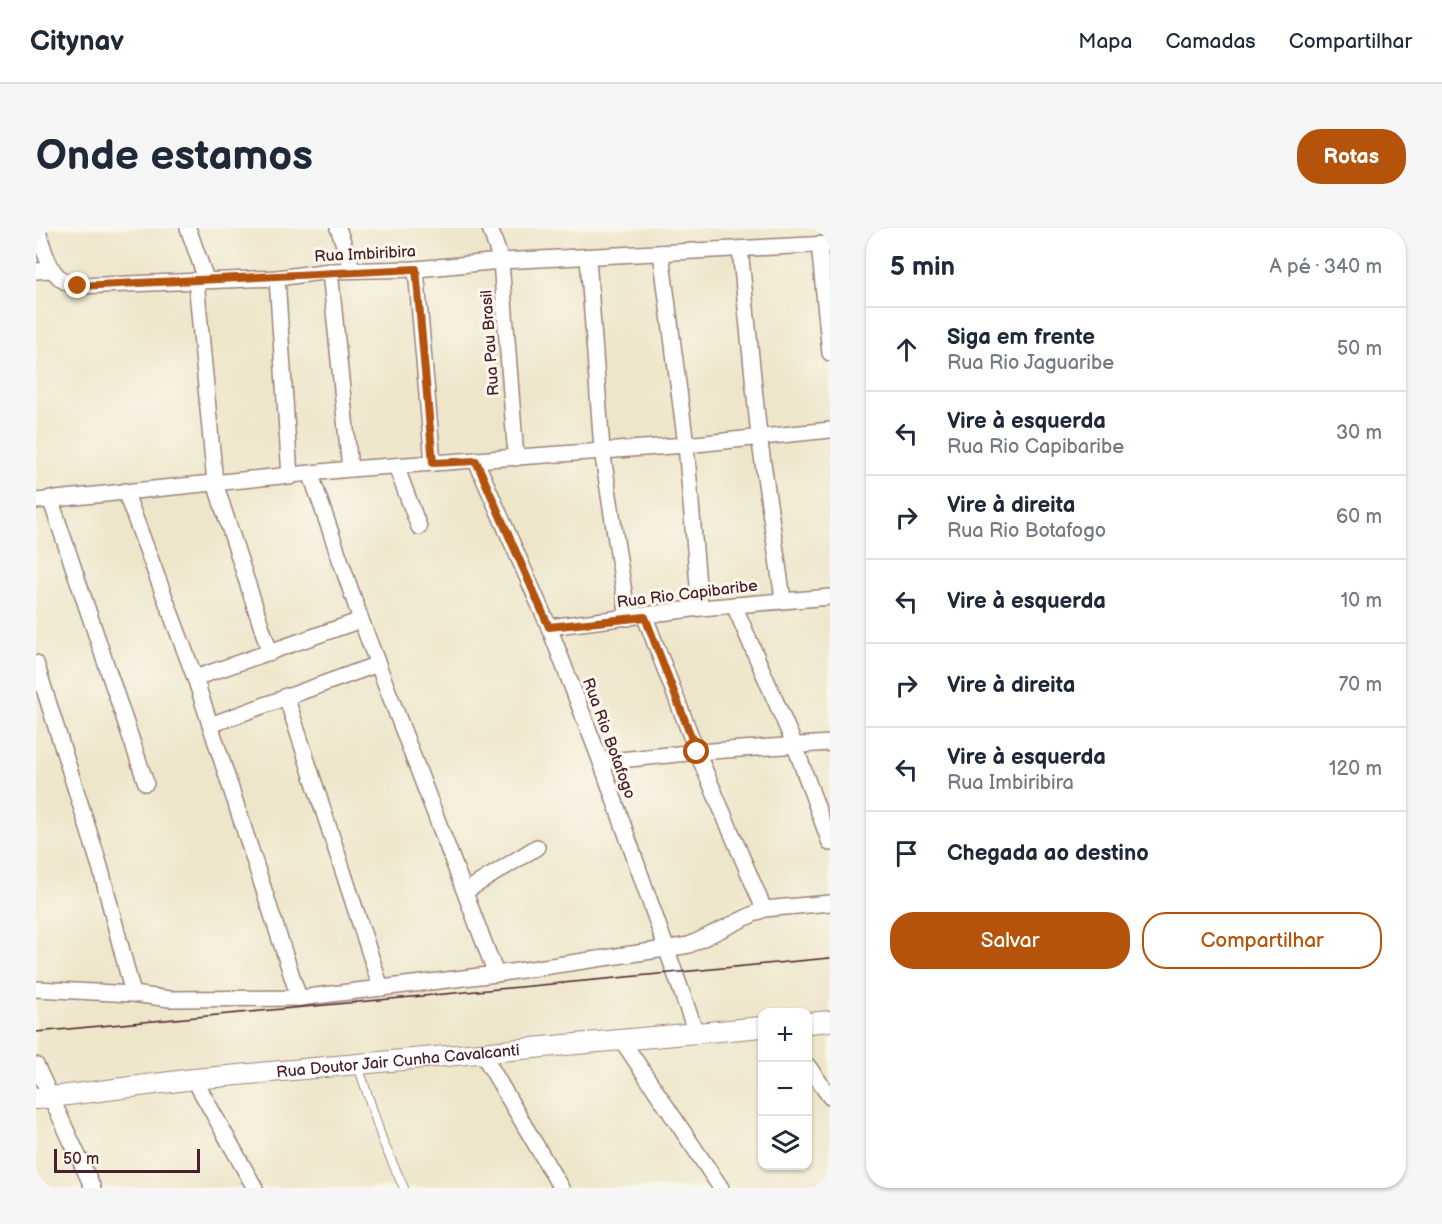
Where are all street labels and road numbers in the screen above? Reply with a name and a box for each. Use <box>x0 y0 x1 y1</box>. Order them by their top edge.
street label: Rua Imbiribira <box>314 242 416 267</box>
street label: Rua Pau Brasil <box>477 289 504 396</box>
street label: Rua Rio Capibaribe <box>616 576 759 613</box>
street label: Rua Rio Botafogo <box>578 675 639 802</box>
street label: Rua Doutor Jair Cunha Cavalcanti <box>276 1041 520 1082</box>

